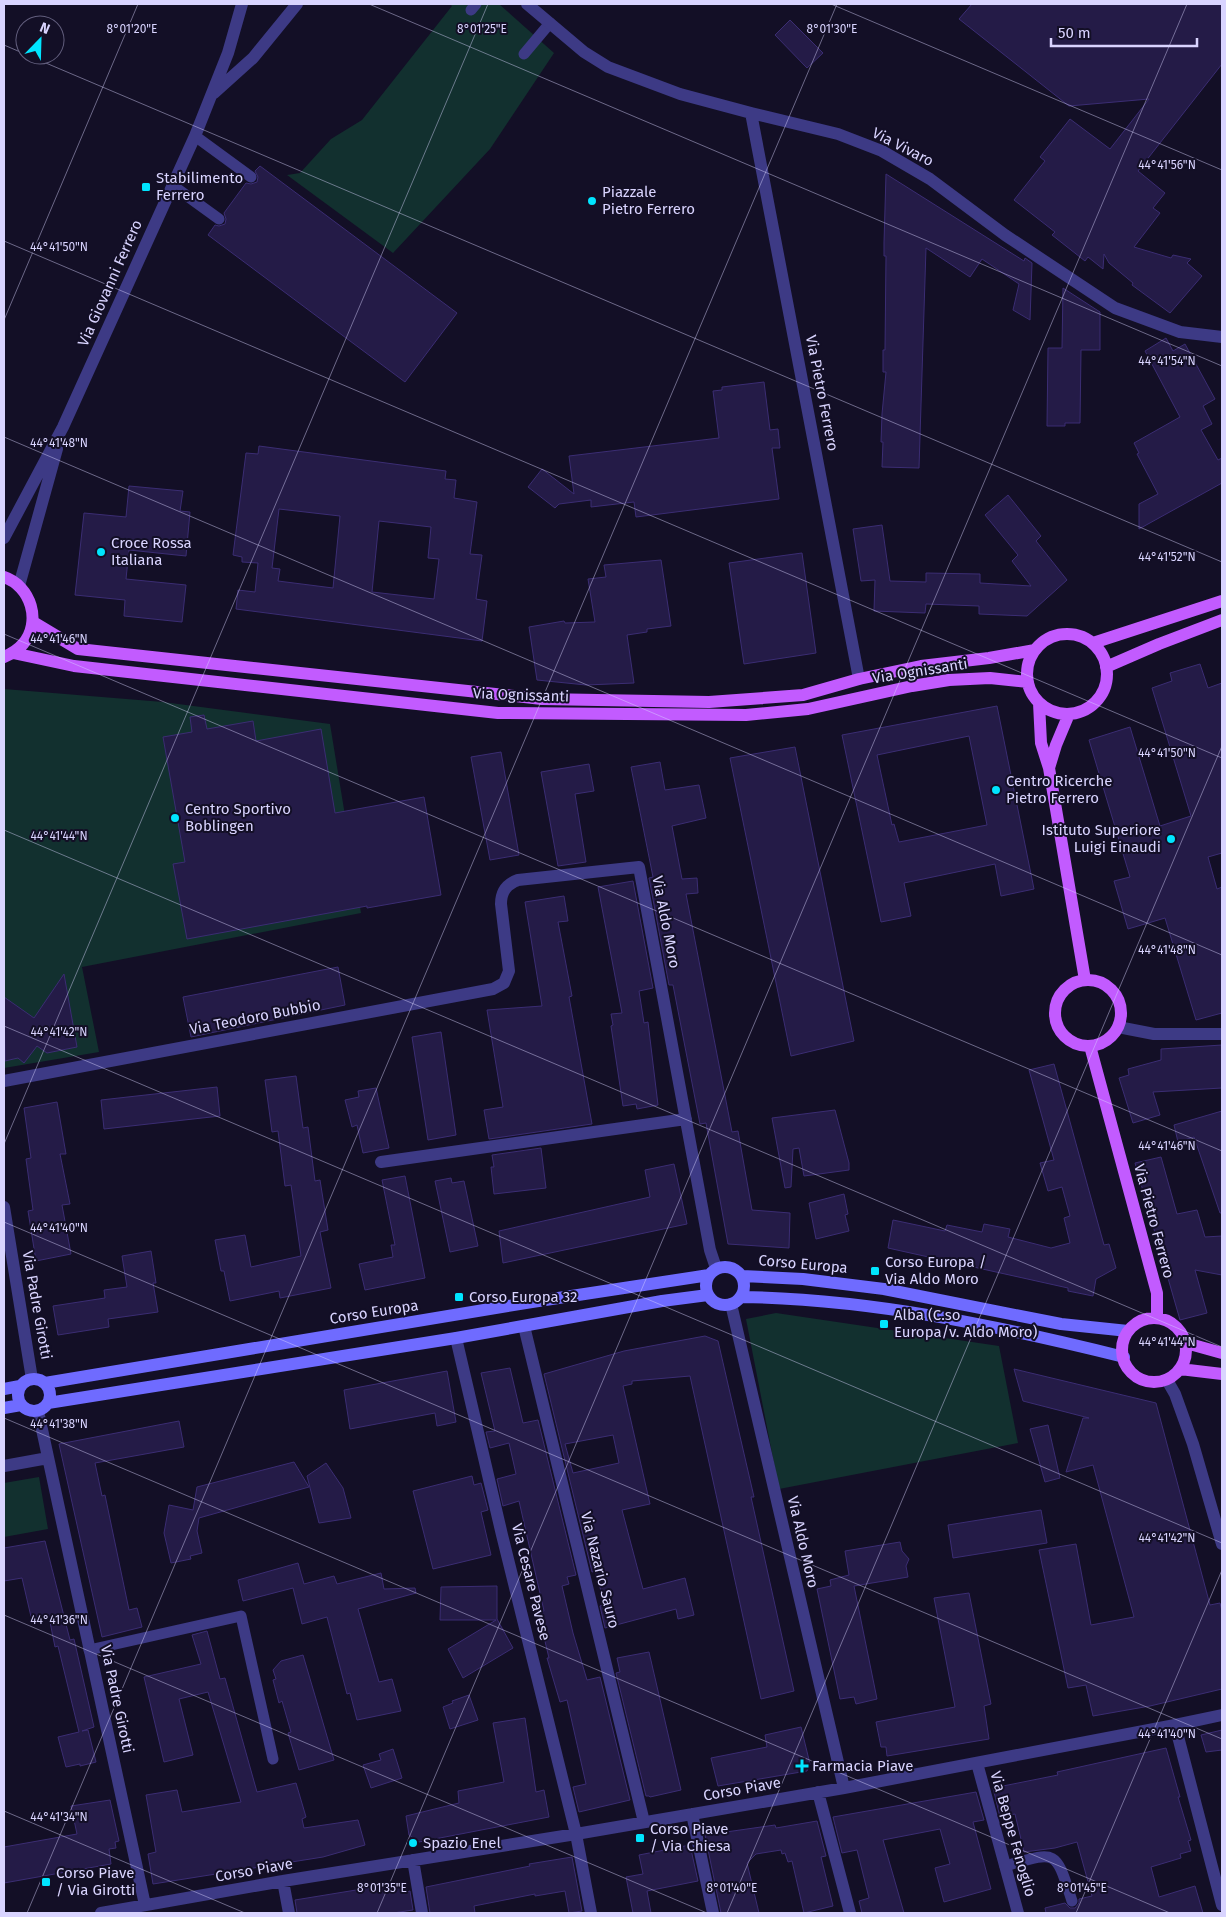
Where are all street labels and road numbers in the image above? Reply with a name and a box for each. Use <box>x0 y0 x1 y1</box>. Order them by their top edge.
street label: Via Vivaro <box>869 124 937 170</box>
street label: Via Giovanni Ferrero <box>74 217 146 349</box>
street label: Via Pietro Ferrero <box>802 333 842 453</box>
street label: Via Ognissanti <box>871 655 969 687</box>
street label: Via Ognissanti <box>473 684 569 706</box>
street label: Via Aldo Moro <box>648 874 684 970</box>
street label: Via Teodoro Bubbio <box>188 995 322 1039</box>
street label: Via Pietro Ferrero <box>1130 1162 1178 1280</box>
street label: Via Padre Girotti <box>19 1249 55 1361</box>
street label: Corso Europa <box>758 1251 848 1277</box>
street label: Corso Europa <box>328 1296 420 1328</box>
street label: Via Aldo Moro <box>784 1494 822 1590</box>
street label: Via Nazario Sauro <box>577 1510 623 1630</box>
street label: Via Cesare Pavese <box>508 1522 554 1642</box>
street label: Via Padre Girotti <box>97 1643 137 1755</box>
street label: Via Beppe Fenoglio <box>986 1769 1040 1899</box>
street label: Corso Piave <box>702 1773 782 1805</box>
street label: Corso Piave <box>214 1854 294 1886</box>

